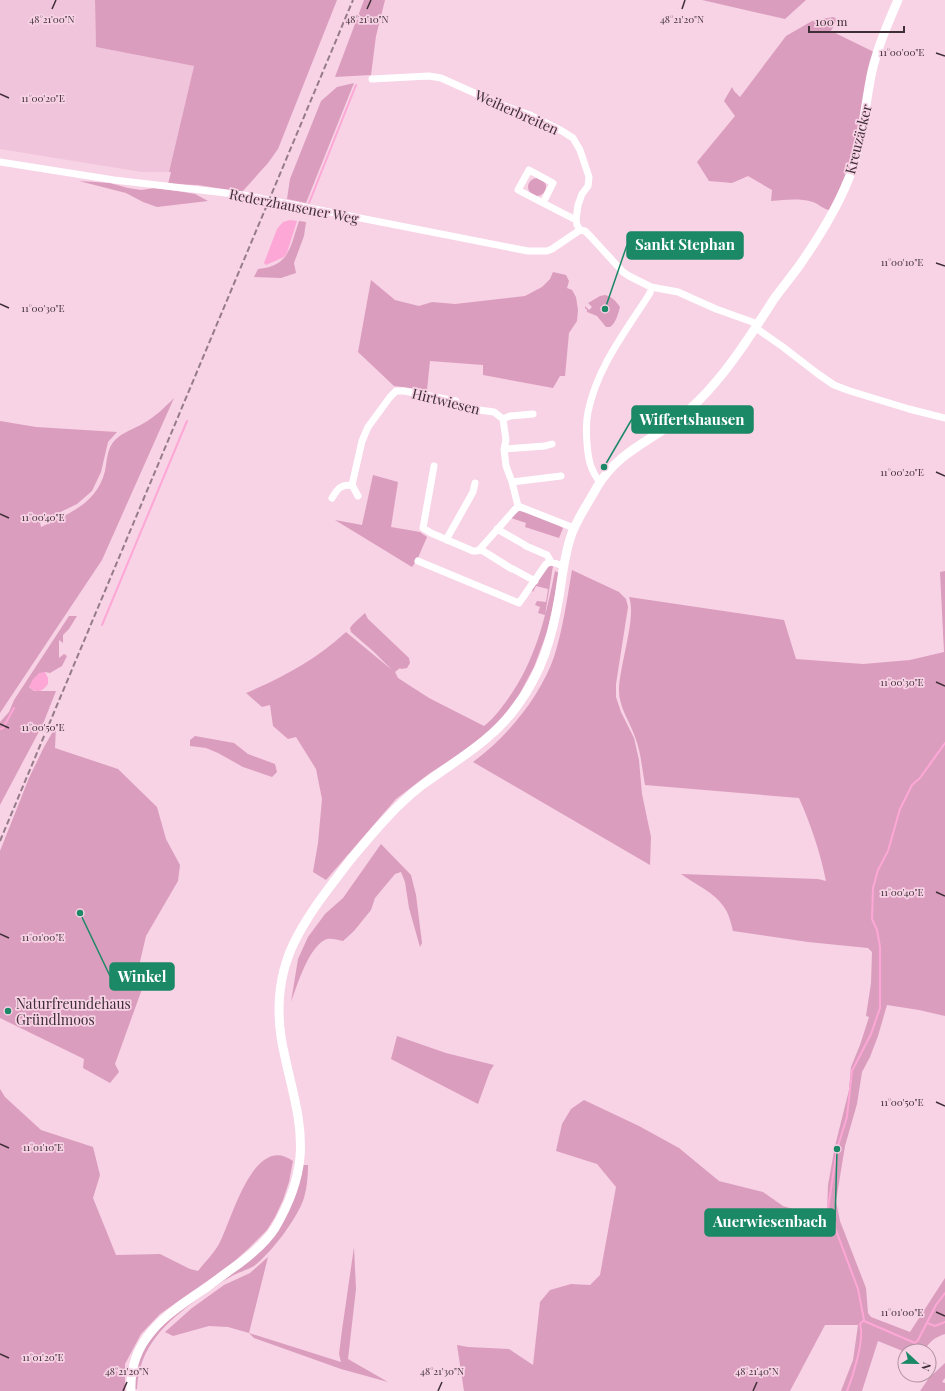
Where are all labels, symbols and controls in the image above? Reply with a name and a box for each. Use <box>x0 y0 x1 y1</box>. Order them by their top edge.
scale bar <box>809 8 904 34</box>
text: 48°21'00"N <box>29 12 75 26</box>
text: 48°21'10"N <box>345 12 389 26</box>
text: 48°21'20"N <box>660 12 704 26</box>
text: 100 m <box>815 13 848 29</box>
text: 11°00'00"E <box>880 45 924 59</box>
street label: Weiherbreiten <box>471 85 562 139</box>
text: 11°00'20"E <box>21 91 65 105</box>
street label: Kreuzäcker <box>840 101 876 176</box>
street label: Rederzhausener Weg <box>228 184 361 228</box>
callout: Sankt Stephan <box>627 232 743 259</box>
text: Sankt Stephan <box>635 234 736 254</box>
text: 11°00'10"E <box>881 255 923 269</box>
text: 11°00'30"E <box>21 301 65 315</box>
street label: Hirtwiesen <box>410 383 483 419</box>
callout: Wiffertshausen <box>632 406 753 433</box>
text: Wiffertshausen <box>638 409 745 429</box>
text: 11°00'20"E <box>880 465 924 479</box>
text: 11°00'40"E <box>21 510 65 524</box>
text: 11°00'30"E <box>880 675 924 689</box>
text: 11°00'50"E <box>21 720 65 734</box>
text: 11°00'40"E <box>880 885 924 899</box>
text: 11°01'00"E <box>22 930 64 944</box>
callout: Winkel <box>110 963 174 990</box>
text: Winkel <box>117 966 167 986</box>
place label: Naturfreundehaus Gründlmoos <box>16 994 131 1029</box>
marker: Naturfreundehaus Gründlmoos <box>3 1006 13 1016</box>
text: 11°00'50"E <box>880 1095 924 1109</box>
text: 11°01'10"E <box>23 1140 63 1154</box>
callout: Auerwiesenbach <box>705 1209 835 1236</box>
text: Auerwiesenbach <box>712 1211 827 1231</box>
text: 11°01'00"E <box>881 1305 923 1319</box>
north arrow <box>897 1343 937 1383</box>
text: 11°01'20"E <box>22 1350 64 1364</box>
text: N <box>918 1360 935 1373</box>
text: 48°21'20"N <box>105 1364 149 1378</box>
text: 48°21'30"N <box>420 1364 464 1378</box>
text: 48°21'40"N <box>735 1364 779 1378</box>

